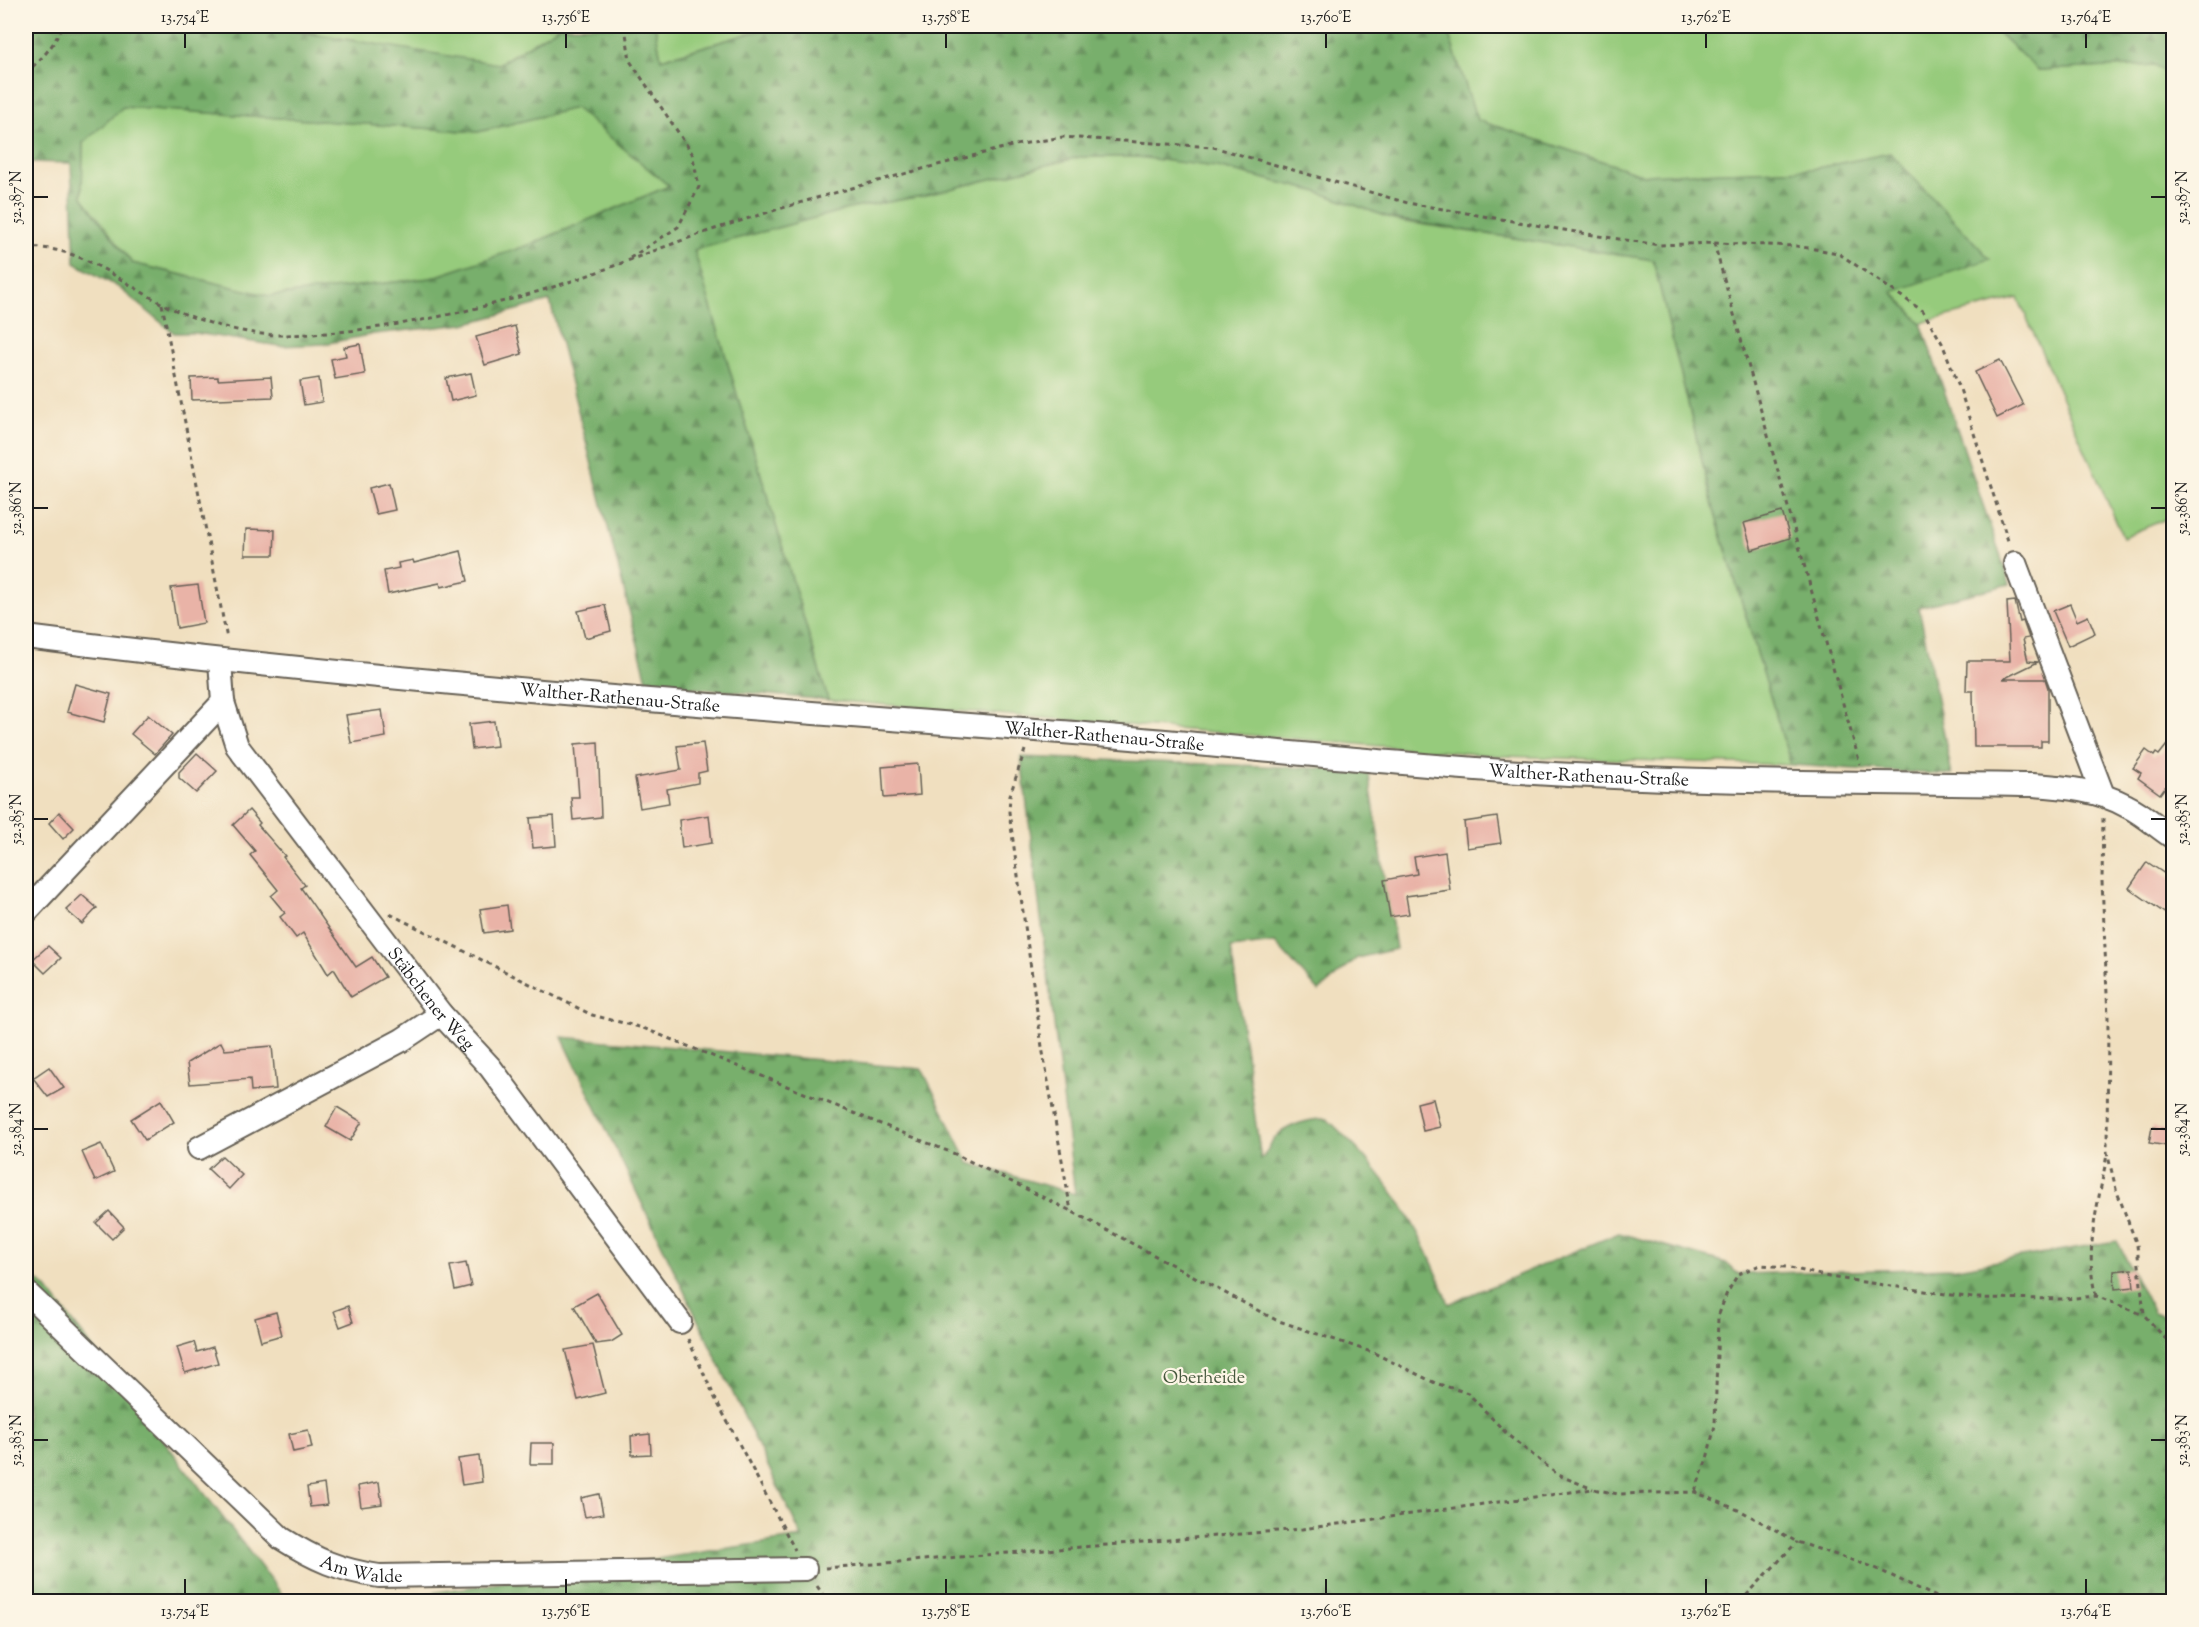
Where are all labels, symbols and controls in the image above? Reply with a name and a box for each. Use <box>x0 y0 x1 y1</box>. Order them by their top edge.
text: 13.754°E <box>161 8 209 29</box>
text: 13.756°E <box>542 8 590 29</box>
text: 13.758°E <box>922 8 970 29</box>
text: 13.760°E <box>1301 8 1351 29</box>
text: 13.762°E <box>1681 8 1731 29</box>
text: 13.764°E <box>2061 8 2111 29</box>
text: 52.387°N <box>7 171 28 224</box>
text: 52.387°N <box>2173 171 2194 224</box>
text: 52.386°N <box>7 482 28 535</box>
text: 52.386°N <box>2173 482 2194 535</box>
street label: Walther-Rathenau-Straße <box>518 678 721 721</box>
street label: Walther-Rathenau-Straße <box>1003 717 1205 760</box>
street label: Walther-Rathenau-Straße <box>1487 759 1689 795</box>
text: 52.385°N <box>7 794 28 845</box>
text: 52.385°N <box>2173 794 2194 845</box>
street label: Stäbchener Weg <box>380 943 480 1058</box>
text: 52.384°N <box>7 1103 28 1156</box>
text: 52.384°N <box>2173 1103 2194 1156</box>
park label: Oberheide <box>1163 1366 1245 1392</box>
text: 52.383°N <box>7 1414 28 1467</box>
text: 52.383°N <box>2173 1414 2194 1467</box>
street label: Am Walde <box>315 1550 403 1591</box>
text: 13.754°E <box>161 1602 209 1623</box>
text: 13.756°E <box>542 1602 590 1623</box>
text: 13.758°E <box>922 1602 970 1623</box>
text: 13.760°E <box>1301 1602 1351 1623</box>
text: 13.762°E <box>1681 1602 1731 1623</box>
text: 13.764°E <box>2061 1602 2111 1623</box>

